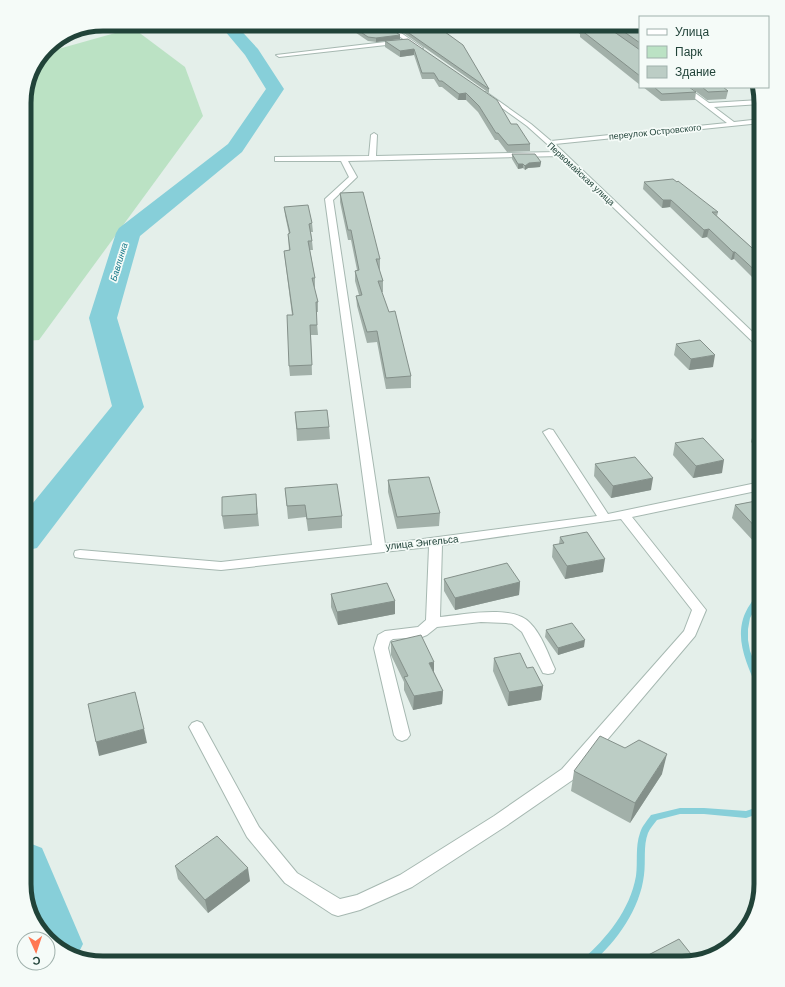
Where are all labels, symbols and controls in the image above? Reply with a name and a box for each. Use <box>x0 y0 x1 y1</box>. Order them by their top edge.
legend <box>639 16 769 88</box>
text: Улица <box>675 25 709 39</box>
text: Парк <box>675 45 703 59</box>
text: Здание <box>675 65 716 79</box>
street label: переулок Островского <box>608 122 702 142</box>
street label: Первомайская улица <box>545 140 617 208</box>
water label: Бавлинка <box>108 242 130 282</box>
street label: улица Энгельса <box>385 533 459 552</box>
north arrow <box>16 931 56 971</box>
text: С <box>32 955 41 967</box>

